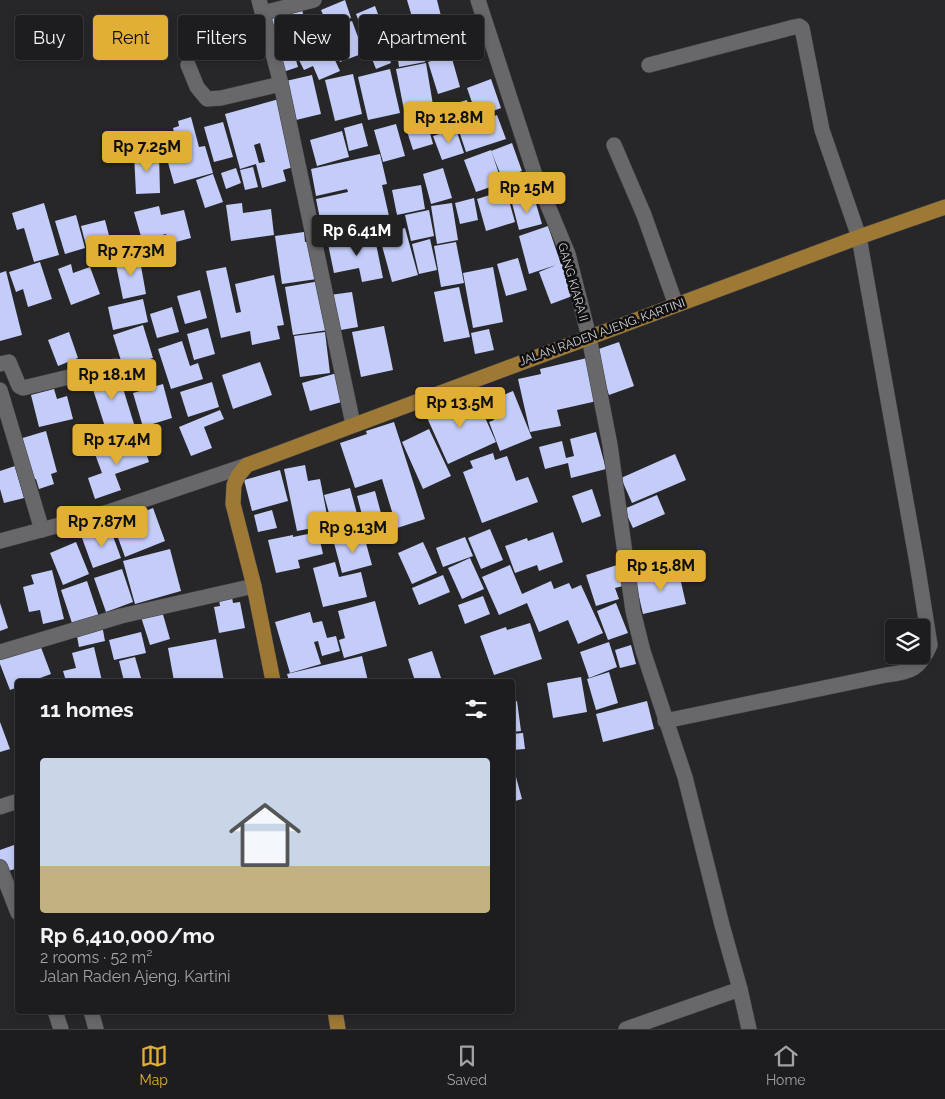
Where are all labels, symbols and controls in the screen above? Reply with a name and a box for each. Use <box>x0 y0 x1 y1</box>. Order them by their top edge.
chip: Buy <box>15 15 83 60</box>
chip: Rent <box>93 15 168 60</box>
chip: Filters <box>178 15 265 60</box>
chip: New <box>275 15 349 60</box>
chip: Apartment <box>359 15 484 60</box>
pin: Rp 12.8M <box>397 102 501 144</box>
text: Rp 12.8M <box>415 108 483 127</box>
pin: Rp 7.25M <box>95 130 199 173</box>
text: Rp 7.25M <box>113 137 181 156</box>
pin: Rp 15M <box>486 172 568 214</box>
text: Rp 15M <box>499 178 555 197</box>
pin: Rp 6.41M <box>305 214 409 257</box>
text: Rp 6.41M <box>323 221 391 240</box>
pin: Rp 7.73M <box>79 234 183 277</box>
text: Rp 7.73M <box>97 241 165 260</box>
street label: GANG KIARA II <box>555 241 591 323</box>
street label: JALAN RADEN AJENG. KARTINI <box>517 295 687 369</box>
pin: Rp 18.1M <box>60 358 164 401</box>
text: Rp 18.1M <box>78 365 146 384</box>
pin: Rp 13.5M <box>408 386 512 429</box>
text: Rp 13.5M <box>426 393 494 412</box>
pin: Rp 17.4M <box>65 424 169 466</box>
text: Rp 17.4M <box>83 430 151 449</box>
pin: Rp 7.87M <box>50 506 154 548</box>
text: Rp 7.87M <box>68 512 136 531</box>
pin: Rp 9.13M <box>301 512 405 554</box>
text: Rp 9.13M <box>319 518 387 537</box>
pin: Rp 15.8M <box>609 550 713 592</box>
text: Rp 15.8M <box>627 556 695 575</box>
map controls <box>885 619 930 664</box>
button: layers <box>885 619 930 664</box>
icon: filters <box>462 695 490 723</box>
text: 11 homes <box>40 697 134 722</box>
icon: home <box>220 790 310 880</box>
text: Rp 6,410,000/mo <box>40 923 215 948</box>
text: 2 rooms · 52 m² <box>40 948 152 967</box>
text: Jalan Raden Ajeng. Kartini <box>40 967 230 986</box>
tab: Map <box>139 1042 168 1088</box>
tab: Saved <box>447 1042 487 1088</box>
tab: Home <box>766 1042 806 1088</box>

